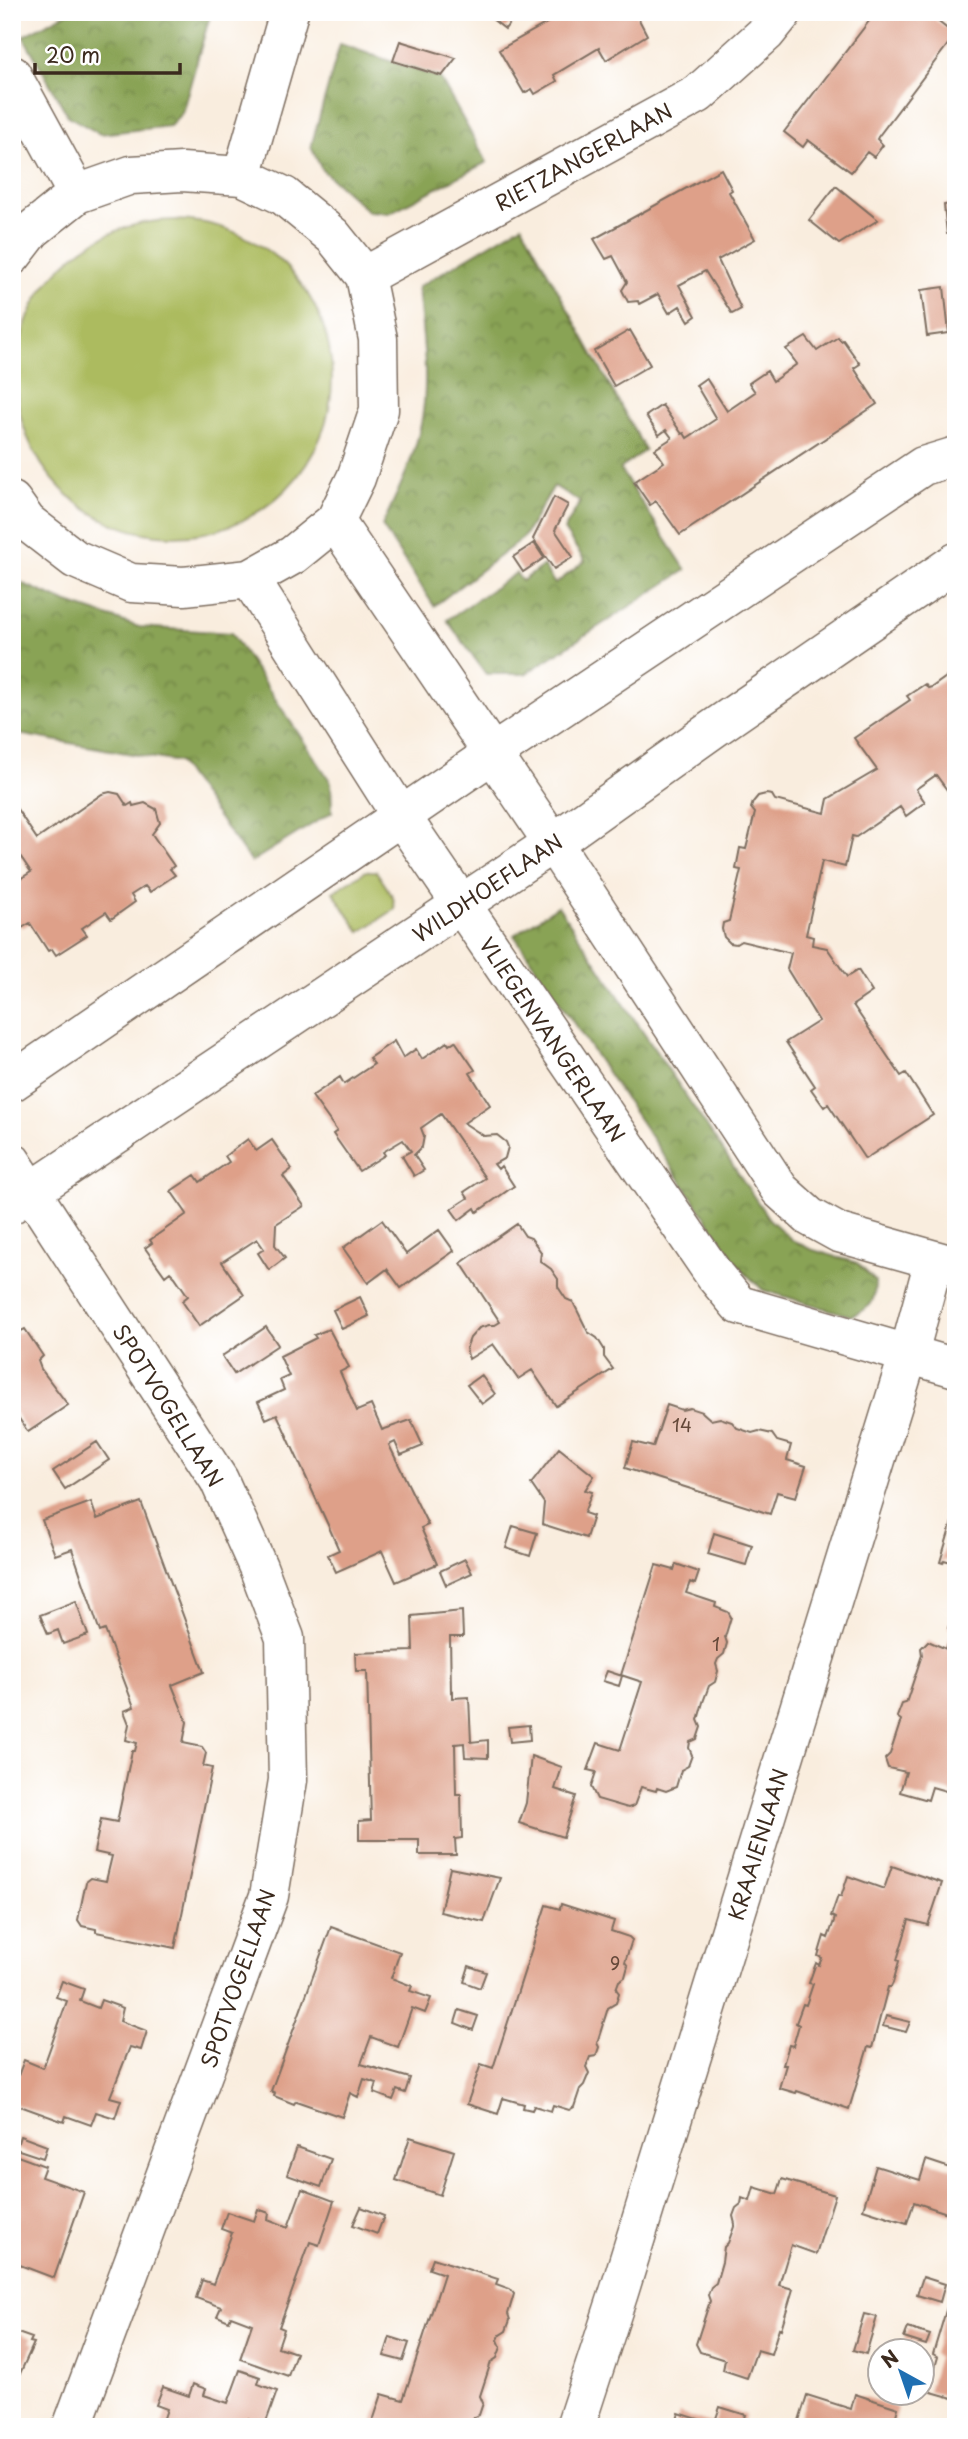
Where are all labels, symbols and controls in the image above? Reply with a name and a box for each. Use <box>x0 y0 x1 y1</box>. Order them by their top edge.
scale bar <box>35 32 180 76</box>
text: 20 m <box>46 38 100 70</box>
street label: RIETZANGERLAAN <box>488 94 678 218</box>
street label: WILDHOEFLAAN <box>405 825 569 949</box>
street label: VLIEGENVANGERLAAN <box>472 930 634 1148</box>
street label: SPOTVOGELLAAN <box>106 1317 232 1493</box>
house number: 14 <box>672 1411 692 1438</box>
house number: 1 <box>712 1630 720 1657</box>
street label: KRAAIENLAAN <box>719 1764 795 1924</box>
street label: SPOTVOGELLAAN <box>191 1884 283 2072</box>
house number: 9 <box>610 1949 620 1976</box>
north arrow <box>866 2338 936 2408</box>
text: N <box>875 2343 904 2374</box>

